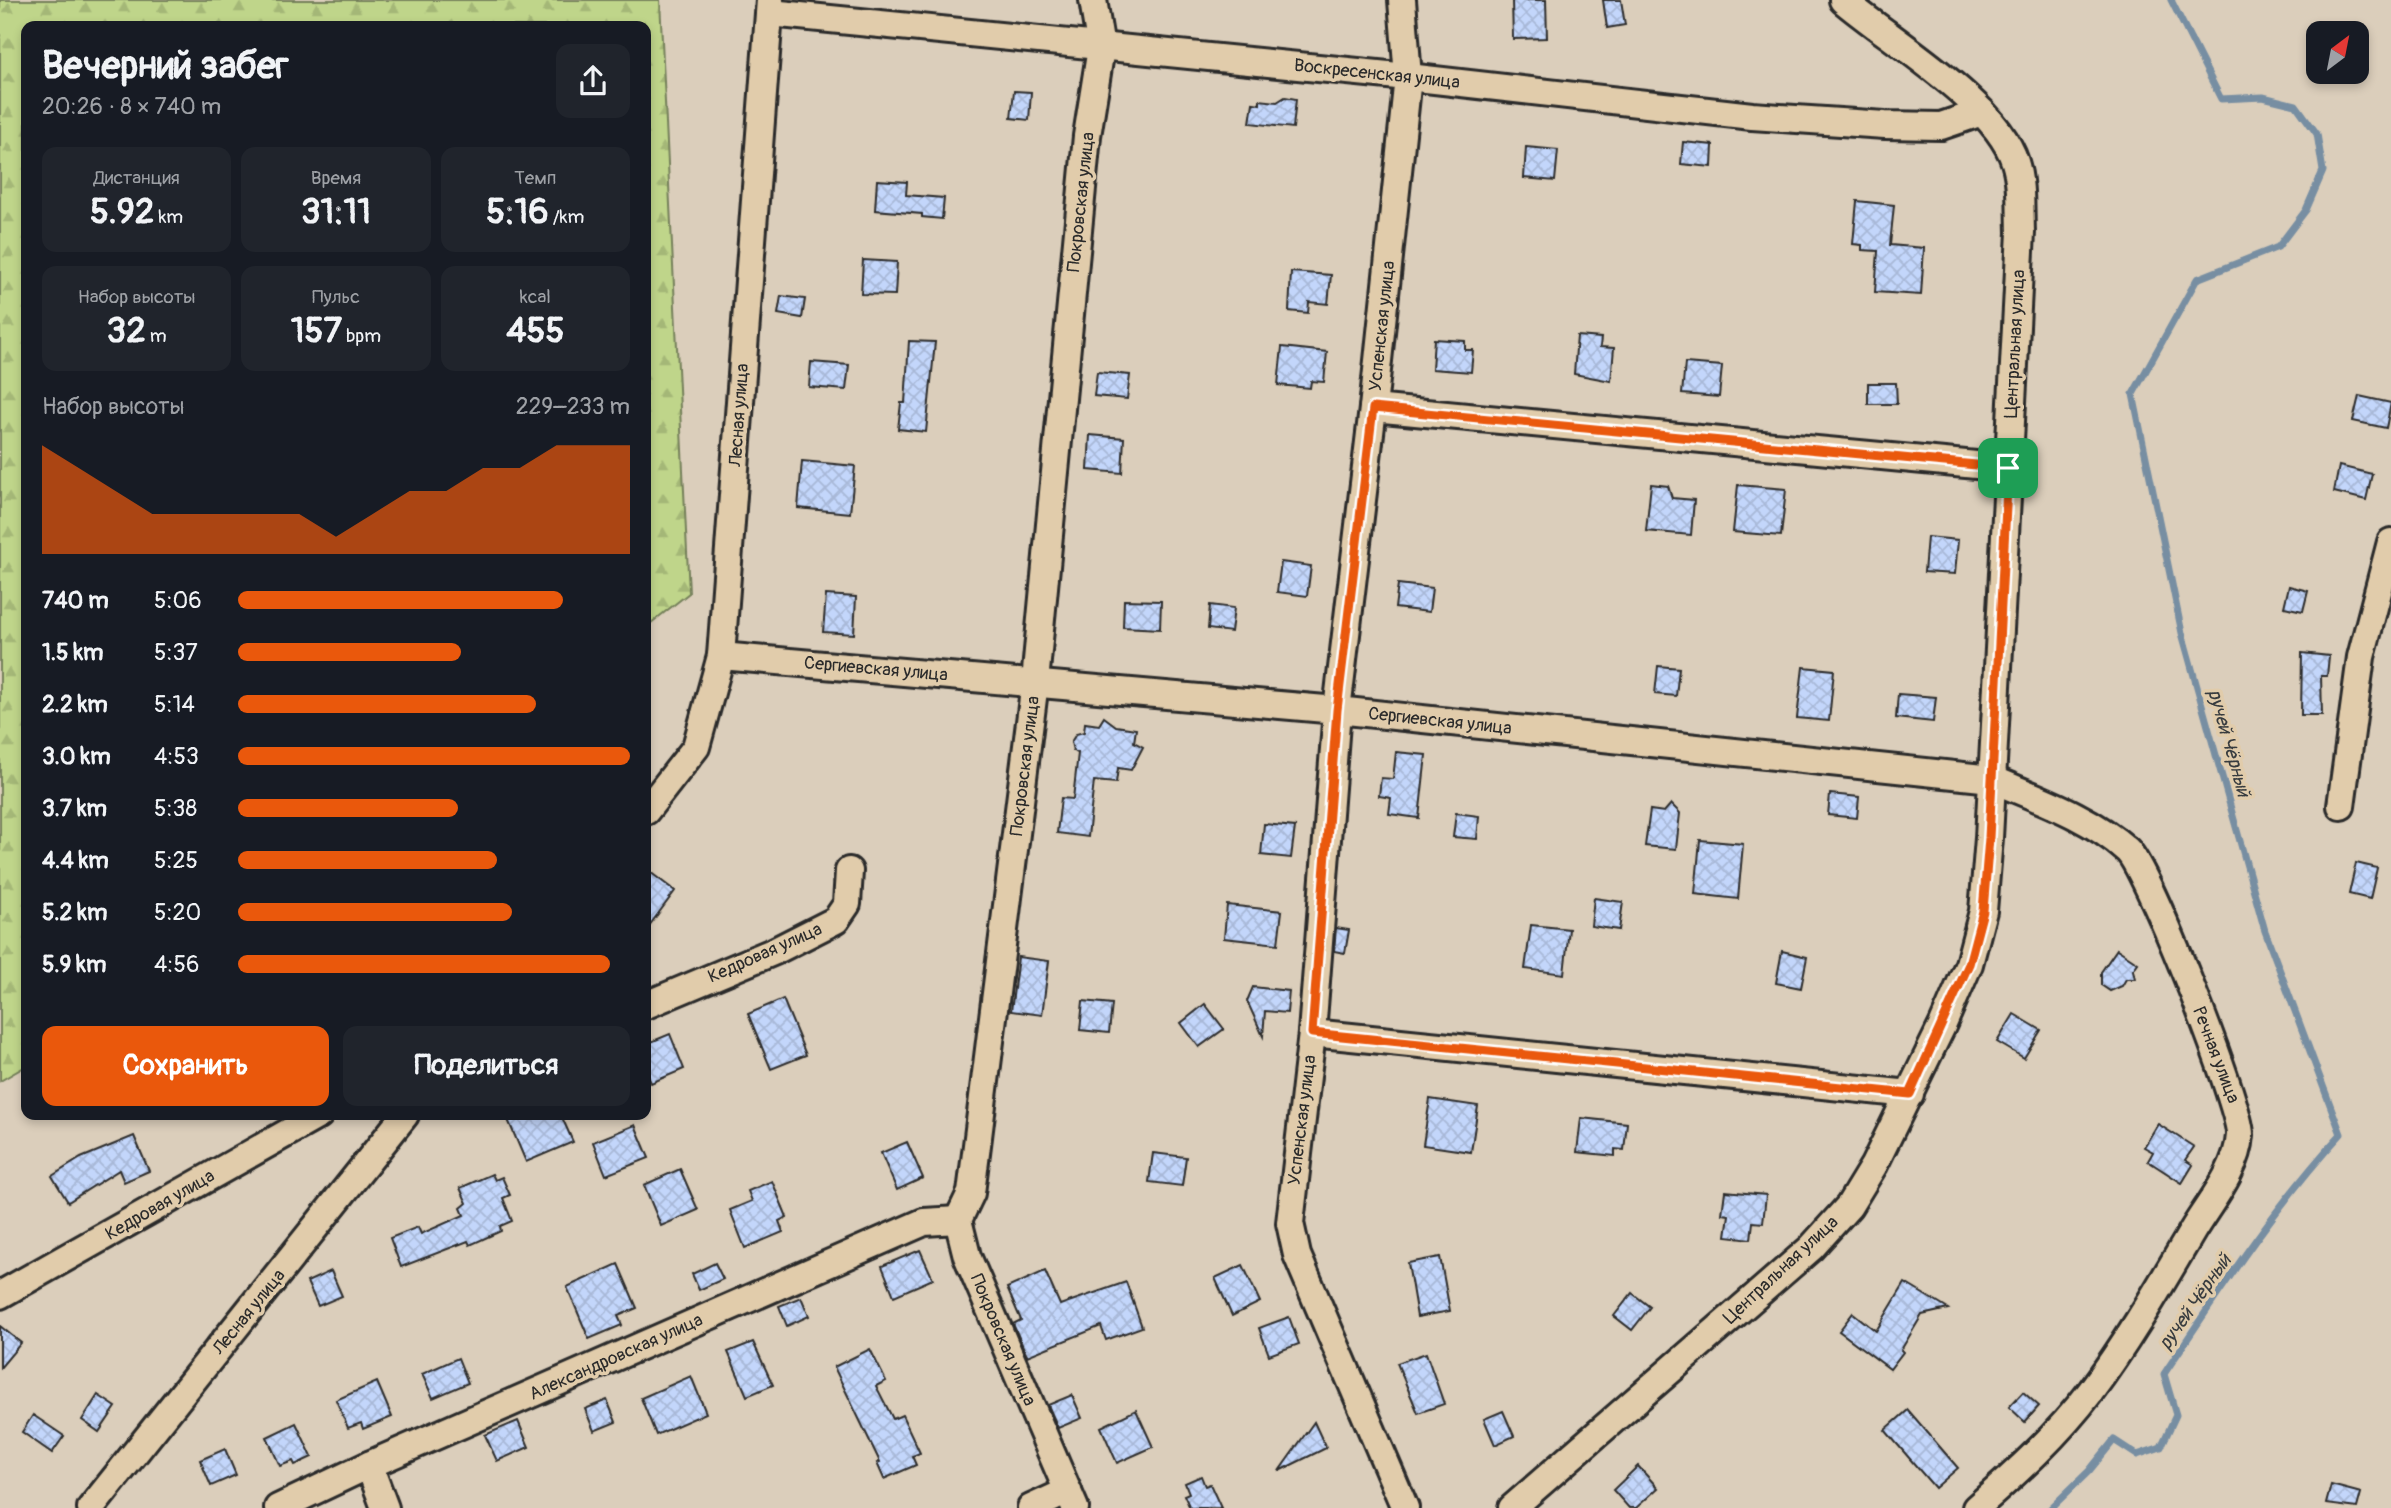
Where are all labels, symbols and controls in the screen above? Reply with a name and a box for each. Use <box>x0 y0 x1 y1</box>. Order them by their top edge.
north arrow <box>2306 21 2370 84</box>
map controls <box>2306 21 2369 84</box>
text: Вечерний забег <box>42 42 289 90</box>
button: share <box>556 44 630 118</box>
street label: Воскресенская улица <box>1293 54 1461 94</box>
text: 20:26 · 8 × 740 m <box>42 92 221 121</box>
street label: Покровская улица <box>1062 131 1100 273</box>
text: Дистанция <box>94 166 180 190</box>
text: Время <box>311 166 361 190</box>
text: Темп <box>514 166 556 190</box>
text: 5.92 <box>90 190 154 234</box>
text: 31:11 <box>301 190 371 234</box>
text: 5:16 <box>486 190 549 234</box>
text: km <box>154 205 183 229</box>
text: /km <box>549 205 584 229</box>
street label: Успенская улица <box>1364 260 1400 392</box>
street label: Центральная улица <box>2000 269 2030 419</box>
text: Набор высоты <box>78 285 195 309</box>
text: Пульс <box>312 285 360 309</box>
text: kcal <box>520 285 551 309</box>
text: 32 <box>107 309 146 353</box>
text: 157 <box>291 309 342 353</box>
text: 455 <box>506 309 564 353</box>
text: m <box>146 324 167 348</box>
text: bpm <box>342 324 381 348</box>
street label: Лесная улица <box>724 363 754 468</box>
text: Набор высоты <box>42 392 184 421</box>
text: 229–233 m <box>516 392 630 421</box>
pin <box>1978 438 2038 498</box>
icon: arrive <box>1989 449 2027 487</box>
text: 740 m <box>42 586 109 615</box>
text: 5:06 <box>154 586 202 615</box>
text: 1.5 km <box>42 638 104 667</box>
text: 5:37 <box>154 638 198 667</box>
street label: Сергиевская улица <box>803 651 949 687</box>
water label: ручей Чёрный <box>2202 686 2256 801</box>
text: 2.2 km <box>42 690 108 719</box>
text: 5:14 <box>154 690 195 719</box>
street label: Покровская улица <box>1005 695 1045 837</box>
street label: Сергиевская улица <box>1367 702 1513 740</box>
text: 3.0 km <box>42 742 111 771</box>
text: 4:53 <box>154 742 199 771</box>
text: 3.7 km <box>42 794 107 823</box>
text: 5:38 <box>154 794 197 823</box>
text: 4.4 km <box>42 846 109 875</box>
text: 5:25 <box>154 846 198 875</box>
text: 5.2 km <box>42 898 107 927</box>
text: 5:20 <box>154 898 201 927</box>
street label: Кедровая улица <box>704 918 826 988</box>
text: 5.9 km <box>42 950 106 979</box>
text: 4:56 <box>154 950 199 979</box>
street label: Речная улица <box>2187 1004 2245 1106</box>
button: Сохранить <box>42 1026 329 1106</box>
button: Поделиться <box>343 1026 630 1106</box>
street label: Успенская улица <box>1283 1054 1321 1186</box>
street label: Кедровая улица <box>101 1164 219 1246</box>
street label: Центральная улица <box>1719 1211 1843 1329</box>
water label: ручей Чёрный <box>2153 1248 2238 1354</box>
street label: Лесная улица <box>207 1265 290 1360</box>
street label: Покровская улица <box>965 1271 1041 1409</box>
street label: Александровская улица <box>526 1308 706 1406</box>

